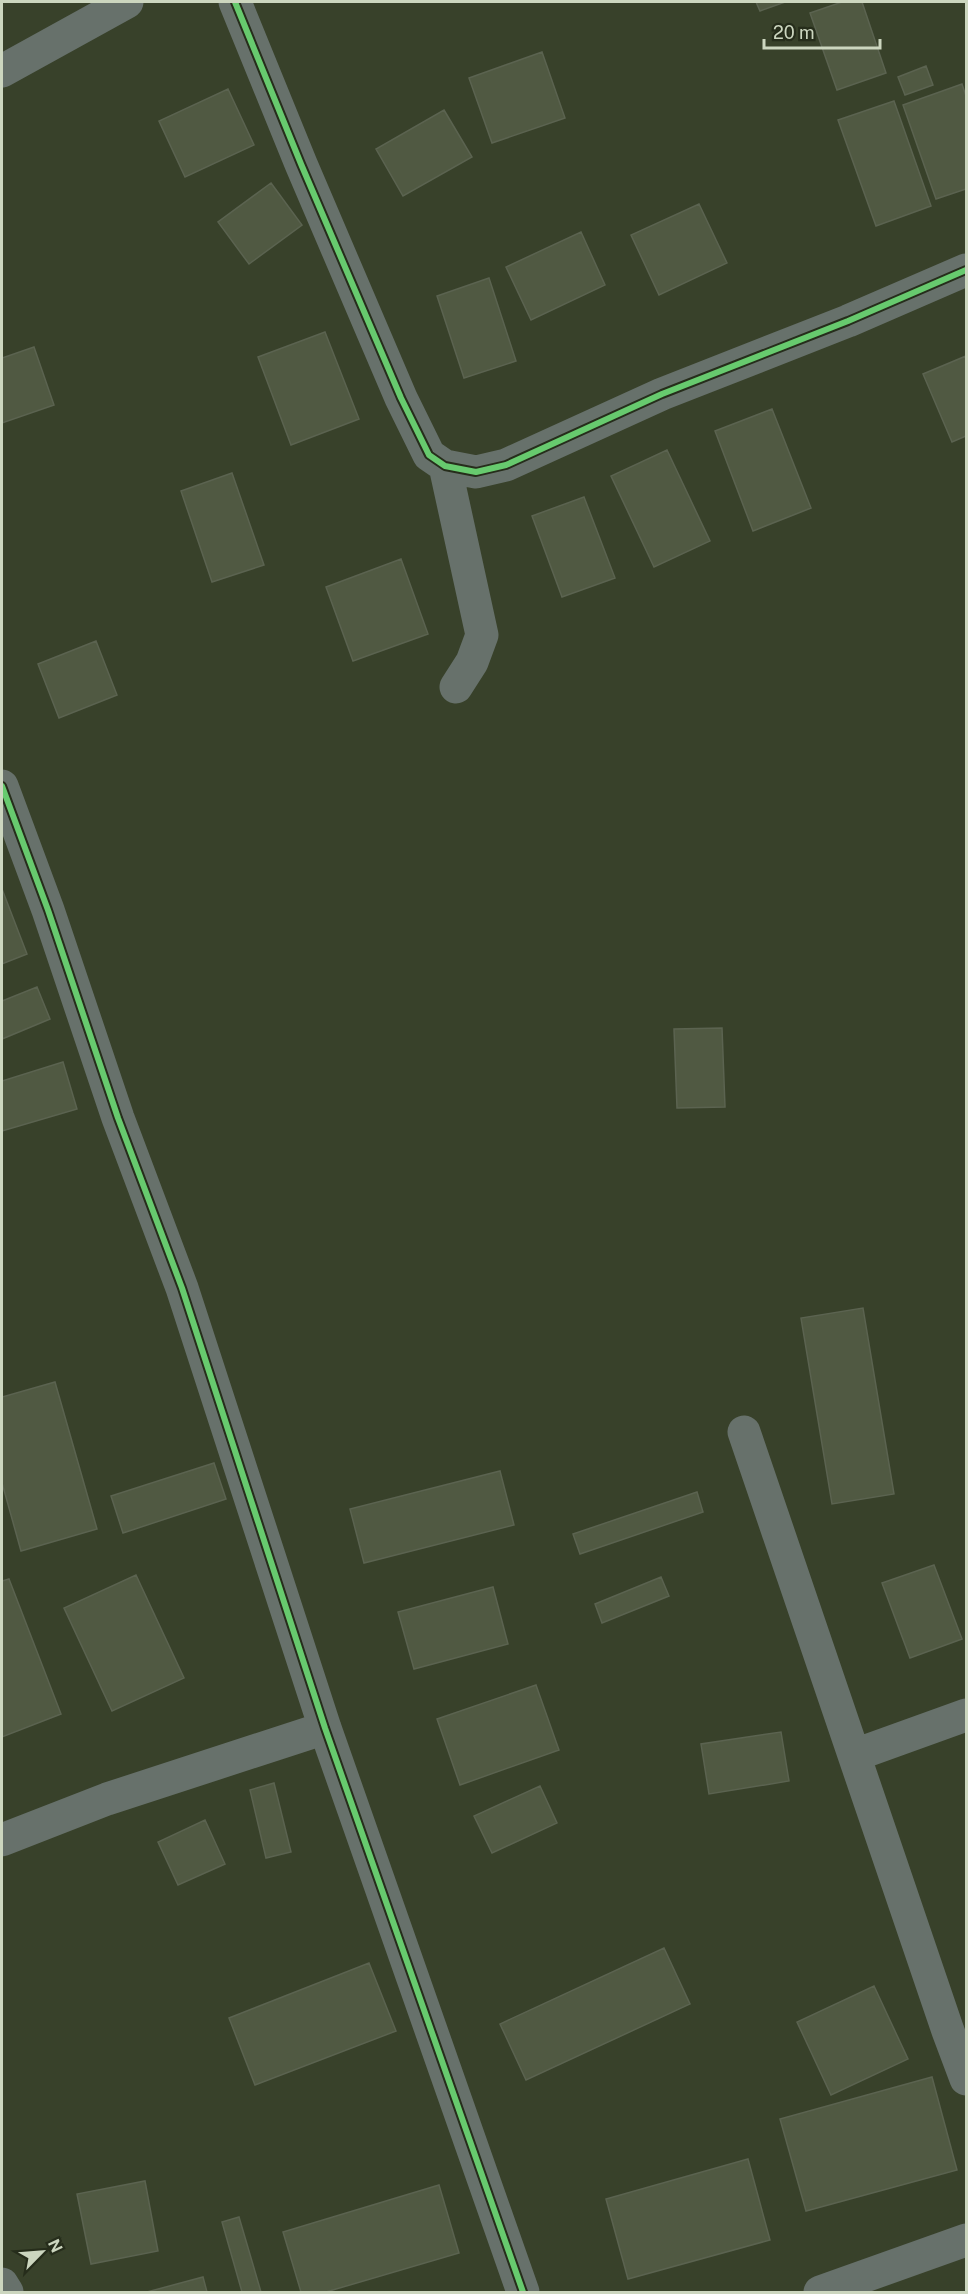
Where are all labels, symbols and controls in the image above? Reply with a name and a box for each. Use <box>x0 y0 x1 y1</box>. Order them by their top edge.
scale bar <box>764 12 880 50</box>
text: 20 m <box>773 22 815 43</box>
north arrow <box>12 2222 72 2282</box>
text: N <box>44 2236 66 2256</box>

